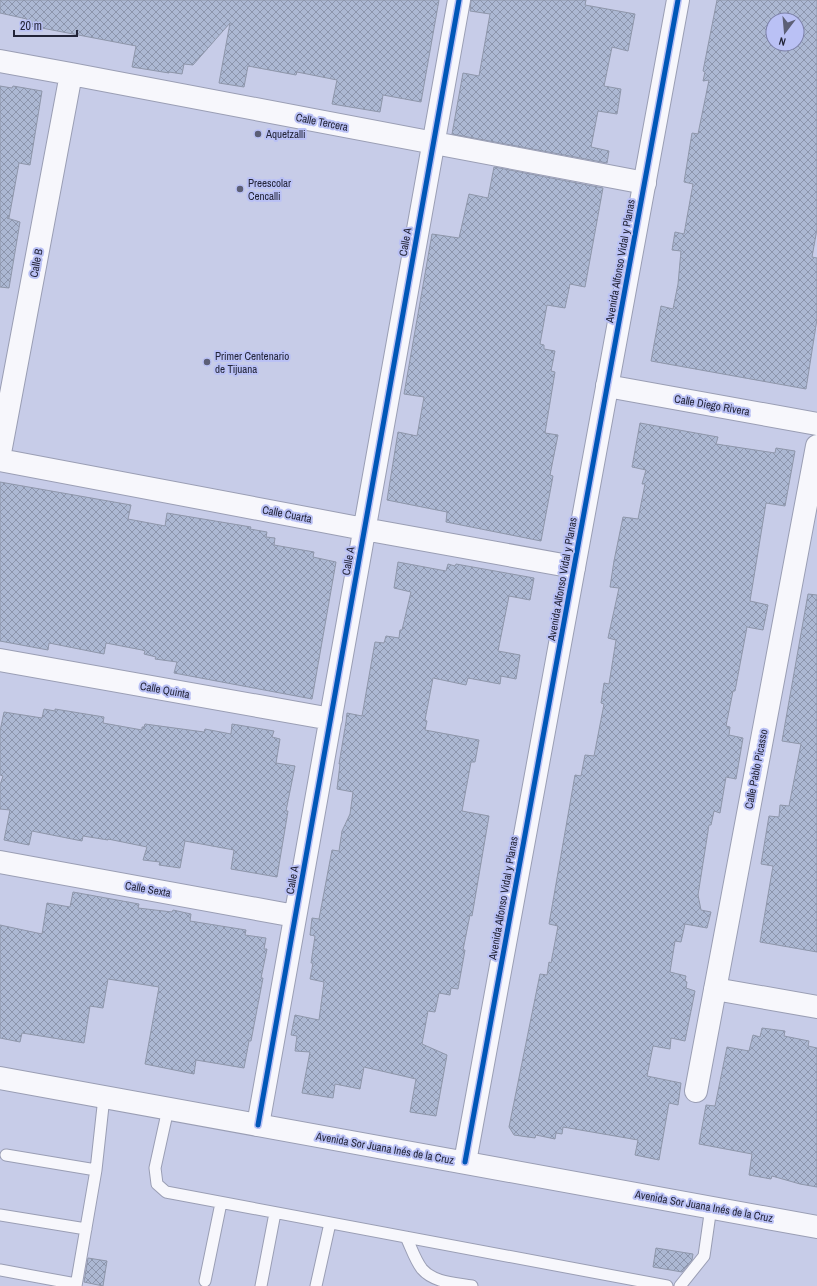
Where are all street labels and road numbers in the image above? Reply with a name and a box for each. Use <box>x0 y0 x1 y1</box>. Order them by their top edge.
street label: Calle Tercera <box>295 110 349 134</box>
street label: Avenida Alfonso Vidal y Planas <box>602 198 638 325</box>
street label: Calle A <box>396 226 415 257</box>
street label: Calle B <box>26 247 46 279</box>
street label: Calle Diego Rivera <box>673 391 751 419</box>
street label: Calle Cuarta <box>261 502 313 526</box>
street label: Avenida Alfonso Vidal y Planas <box>544 516 580 643</box>
street label: Calle A <box>339 545 358 576</box>
street label: Calle Quinta <box>139 679 191 701</box>
street label: Calle Pablo Picasso <box>741 728 771 810</box>
street label: Avenida Alfonso Vidal y Planas <box>485 835 521 962</box>
street label: Calle A <box>283 864 302 895</box>
street label: Calle Sexta <box>124 878 172 900</box>
street label: Avenida Sor Juana Inés de la Cruz <box>314 1129 456 1167</box>
street label: Avenida Sor Juana Inés de la Cruz <box>633 1187 775 1225</box>

